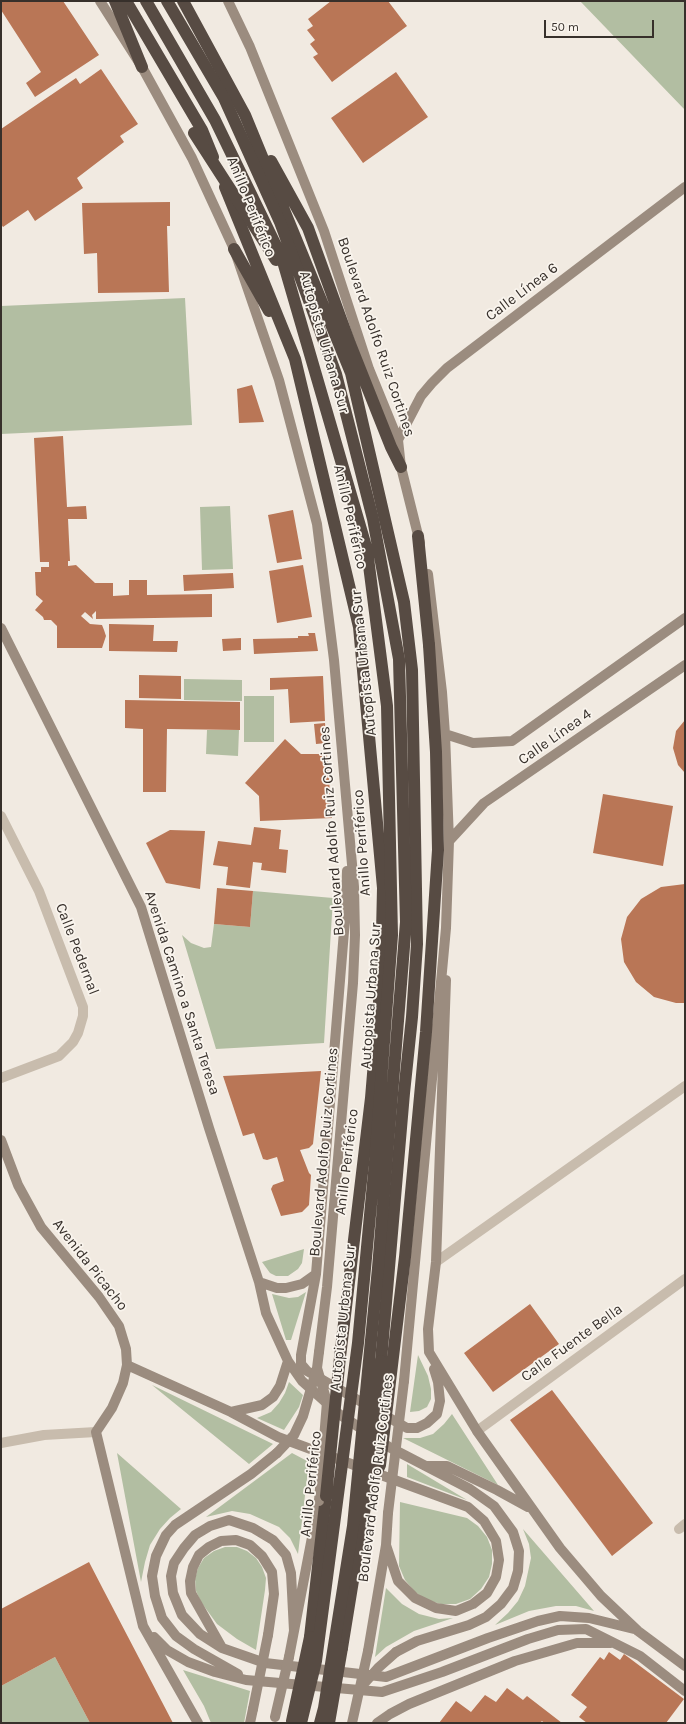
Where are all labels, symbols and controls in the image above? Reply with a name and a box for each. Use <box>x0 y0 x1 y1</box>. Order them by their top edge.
scale bar <box>546 12 656 38</box>
text: 50 m <box>551 20 579 34</box>
street label: Anillo Periférico <box>223 154 279 260</box>
street label: Boulevard Adolfo Ruiz Cortines <box>333 235 419 439</box>
street label: Calle Línea 6 <box>482 259 562 325</box>
street label: Autopista Urbana Sur <box>295 269 353 415</box>
street label: Anillo Periférico <box>329 463 371 571</box>
street label: Autopista Urbana Sur <box>347 589 381 737</box>
street label: Calle Línea 4 <box>515 705 595 769</box>
street label: Boulevard Adolfo Ruiz Cortines <box>316 726 348 936</box>
street label: Anillo Periférico <box>349 789 375 897</box>
street label: Avenida Camino a Santa Teresa <box>140 889 224 1097</box>
street label: Calle Pedernal <box>51 901 103 997</box>
street label: Autopista Urbana Sur <box>357 922 385 1070</box>
street label: Boulevard Adolfo Ruiz Cortines <box>306 1047 342 1257</box>
street label: Anillo Periférico <box>332 1108 362 1216</box>
street label: Avenida Picacho <box>49 1216 131 1314</box>
street label: Autopista Urbana Sur <box>326 1244 360 1392</box>
street label: Calle Fuente Bella <box>518 1300 626 1386</box>
street label: Boulevard Adolfo Ruiz Cortines <box>354 1373 398 1583</box>
street label: Anillo Periférico <box>296 1430 326 1538</box>

